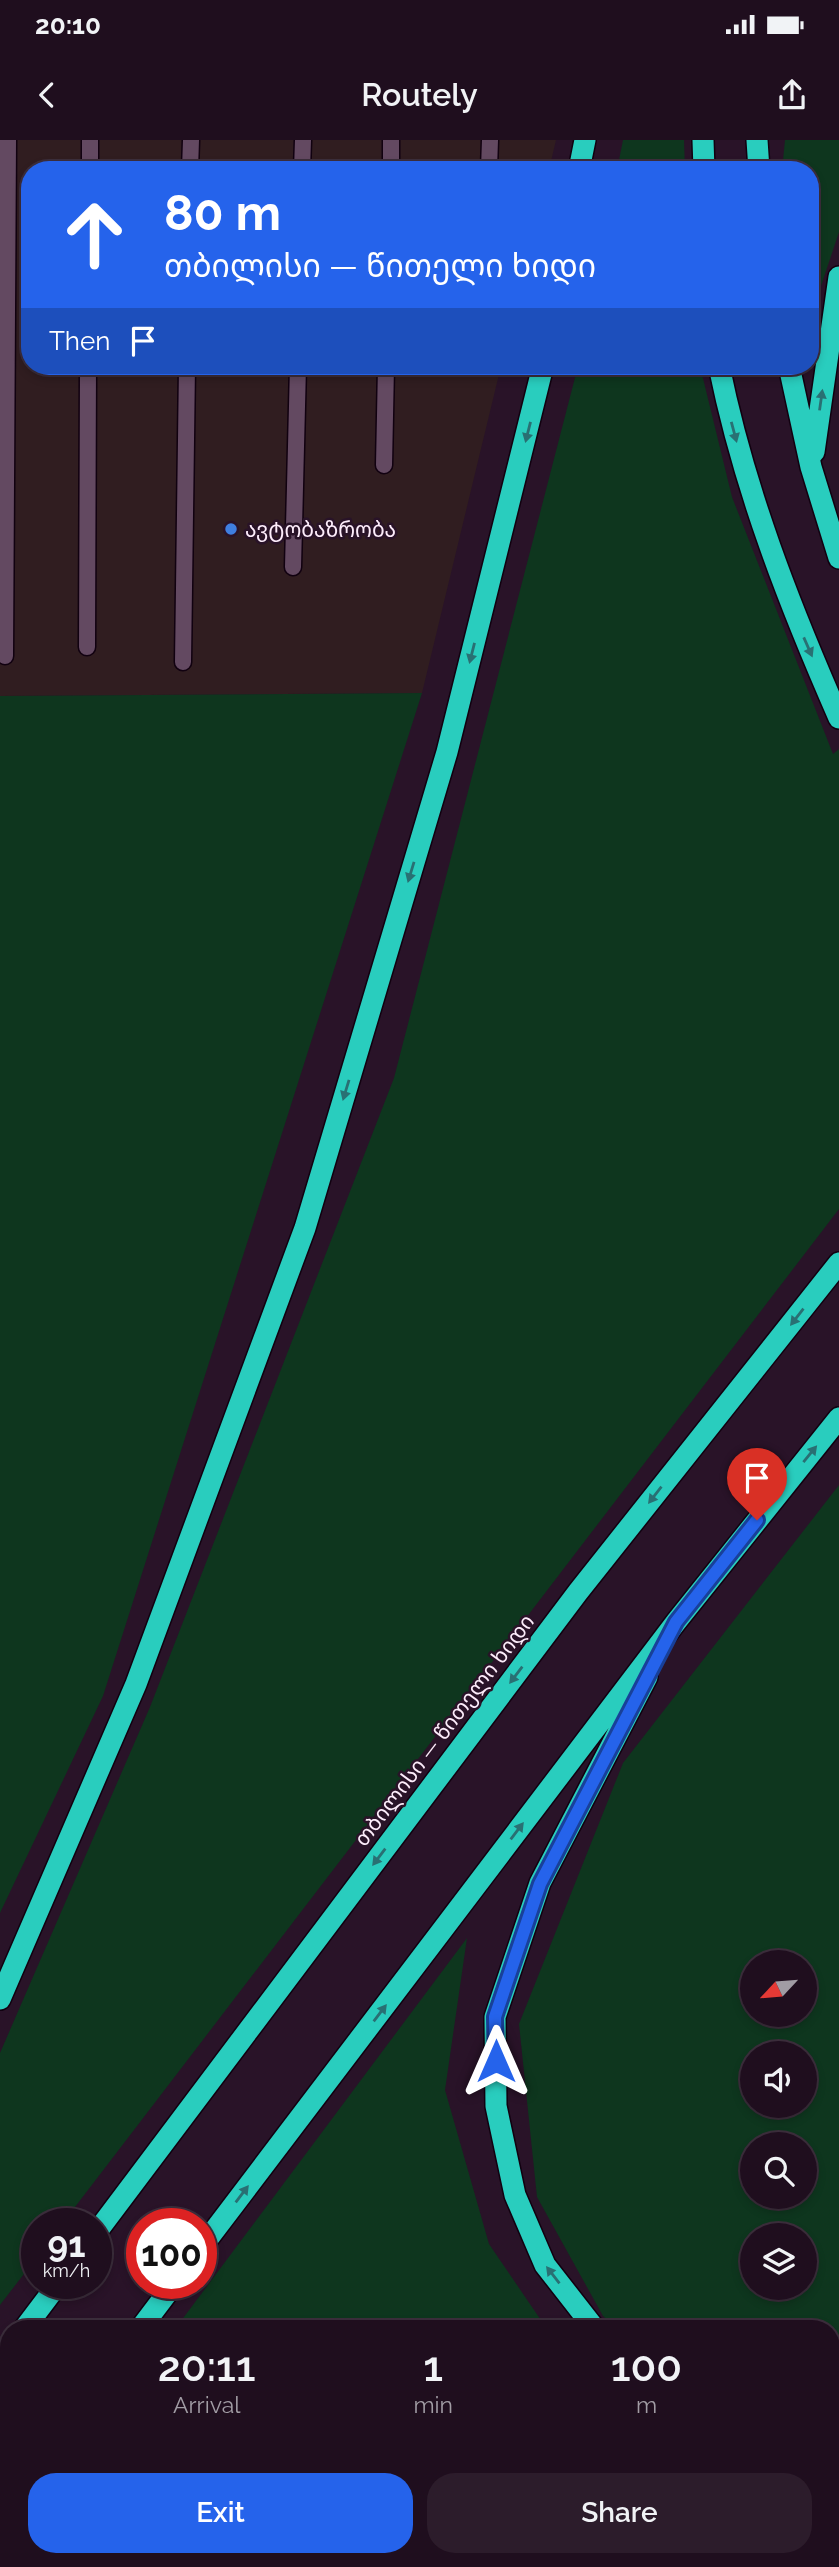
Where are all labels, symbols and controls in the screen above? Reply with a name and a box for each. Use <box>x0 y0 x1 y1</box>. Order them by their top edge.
text: 20:10 <box>35 10 101 40</box>
icon: back <box>28 76 66 114</box>
text: Routely <box>361 76 478 113</box>
icon: share <box>773 76 811 114</box>
text: 80 m <box>164 184 281 241</box>
icon: ahead <box>49 189 140 280</box>
text: თბილისი — წითელი ხიდი <box>164 247 596 284</box>
icon: arrive <box>124 322 162 360</box>
text: Then <box>49 326 110 356</box>
one-way arrow <box>816 389 827 411</box>
one-way arrow <box>522 421 533 443</box>
one-way arrow <box>729 422 739 443</box>
place label: ავტობაზრობა <box>245 517 396 542</box>
marker: ავტობაზრობა <box>223 521 239 537</box>
one-way arrow <box>802 637 814 657</box>
one-way arrow <box>466 642 477 664</box>
one-way arrow <box>406 862 416 883</box>
one-way arrow <box>340 1080 350 1101</box>
one-way arrow <box>789 1307 804 1325</box>
one-way arrow <box>802 1445 817 1463</box>
pin <box>727 1448 787 1520</box>
icon: arrive <box>738 1459 776 1497</box>
one-way arrow <box>649 1486 663 1504</box>
street label: თბილისი — წითელი ხიდი <box>349 1609 540 1851</box>
one-way arrow <box>509 1666 523 1684</box>
one-way arrow <box>510 1823 525 1841</box>
one-way arrow <box>372 1847 387 1865</box>
north arrow <box>740 1950 817 2026</box>
map controls <box>740 1950 817 2300</box>
one-way arrow <box>372 2004 387 2022</box>
position arrow <box>459 2024 533 2098</box>
button: sound <box>740 2041 817 2118</box>
button: search <box>740 2132 817 2209</box>
one-way arrow <box>235 2185 249 2203</box>
speed limit sign: 100 <box>126 2208 217 2299</box>
button: layers <box>740 2223 817 2300</box>
text: 91 <box>48 2224 85 2265</box>
text: km/h <box>43 2260 90 2281</box>
one-way arrow <box>545 2267 560 2285</box>
text: 20:11 <box>158 2342 256 2391</box>
text: 1 <box>423 2342 443 2391</box>
text: 100 <box>611 2342 682 2391</box>
text: Arrival <box>173 2391 240 2418</box>
text: min <box>413 2391 453 2418</box>
text: m <box>636 2391 657 2418</box>
button: Exit <box>28 2473 413 2553</box>
button: Share <box>427 2473 812 2553</box>

